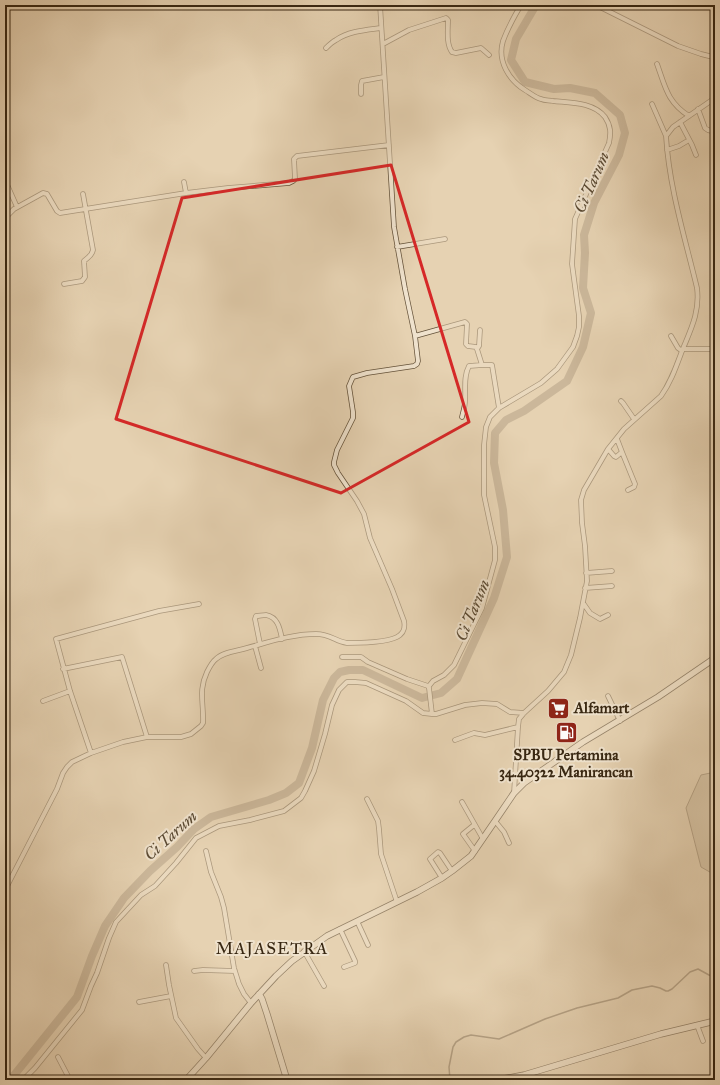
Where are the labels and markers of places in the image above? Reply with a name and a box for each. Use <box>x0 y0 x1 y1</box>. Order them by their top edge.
supermarket icon: Alfamart <box>545 695 571 721</box>
place label: Alfamart <box>573 699 630 717</box>
fuel station icon: SPBU Pertamina 34.40322 Manirancan <box>553 719 579 745</box>
place label: SPBU Pertamina 34.40322 Manirancan <box>499 746 634 782</box>

